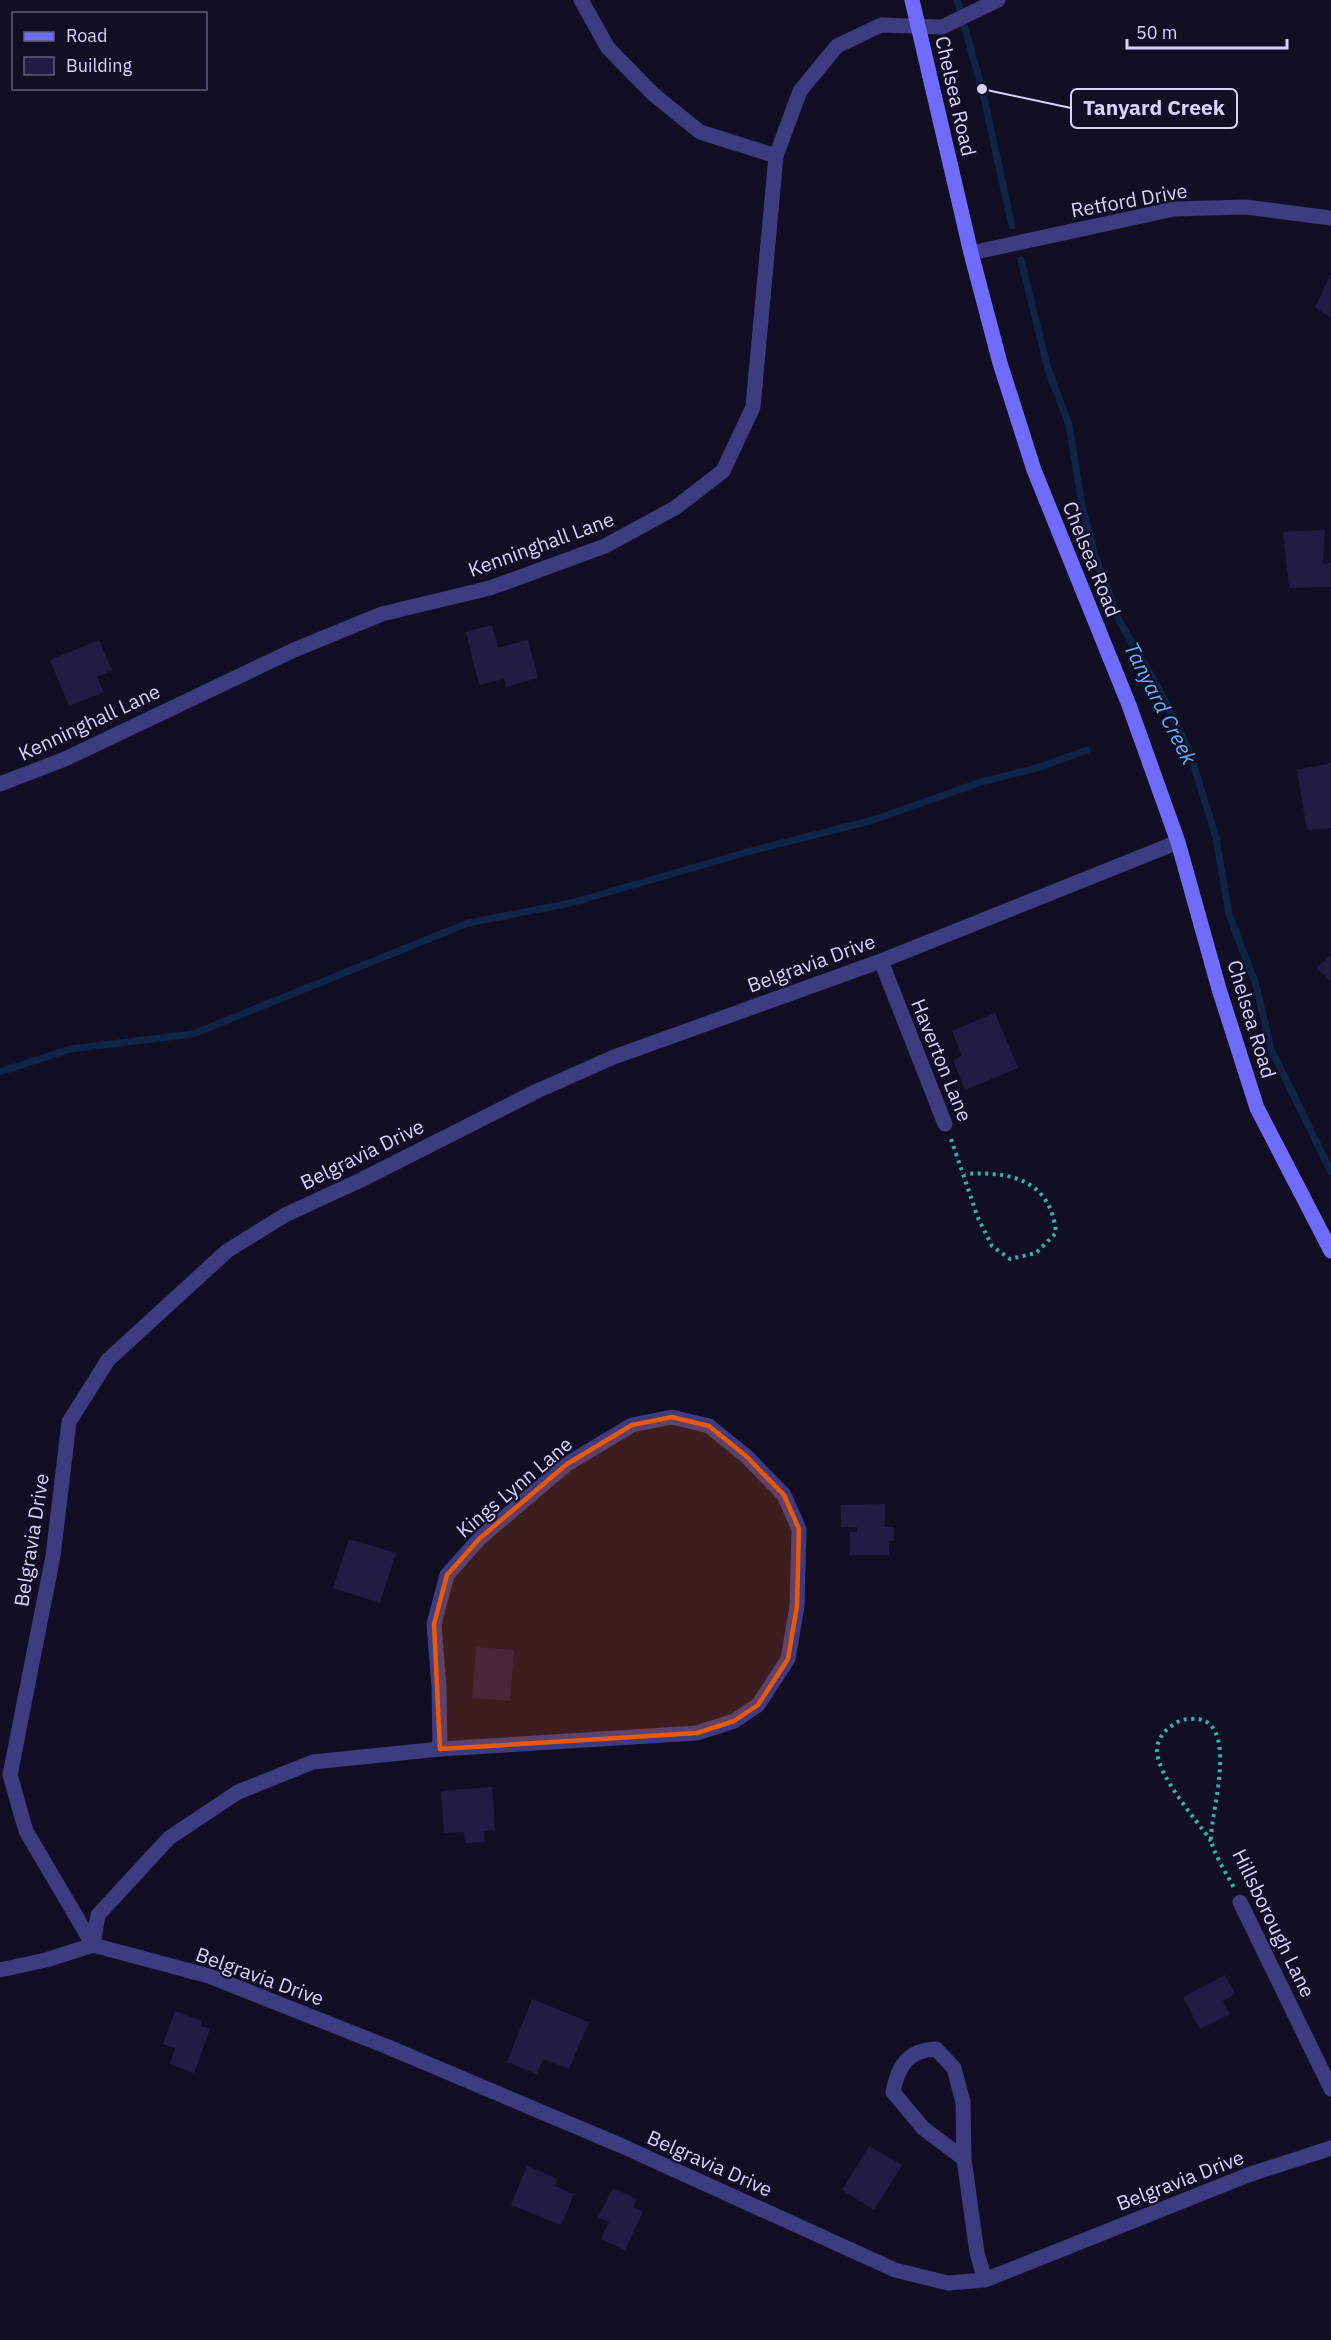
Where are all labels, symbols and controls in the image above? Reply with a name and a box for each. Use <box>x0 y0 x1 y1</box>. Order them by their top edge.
legend <box>12 12 207 90</box>
scale bar <box>1127 12 1288 50</box>
text: 50 m <box>1136 21 1178 44</box>
text: Road <box>66 24 107 47</box>
street label: Chelsea Road <box>929 33 983 159</box>
text: Building <box>66 54 133 77</box>
callout: Tanyard Creek <box>1071 89 1237 128</box>
text: Tanyard Creek <box>1083 93 1226 121</box>
street label: Retford Drive <box>1069 176 1189 224</box>
street label: Chelsea Road <box>1057 497 1127 621</box>
street label: Kenninghall Lane <box>464 505 618 583</box>
water label: Tanyard Creek <box>1118 637 1204 770</box>
street label: Kenninghall Lane <box>14 677 164 767</box>
street label: Belgravia Drive <box>743 927 879 999</box>
street label: Chelsea Road <box>1221 957 1283 1081</box>
street label: Haverton Lane <box>905 995 979 1125</box>
street label: Belgravia Drive <box>296 1112 428 1196</box>
street label: Kings Lynn Lane <box>450 1430 578 1544</box>
street label: Belgravia Drive <box>7 1471 55 1609</box>
street label: Hillsborough Lane <box>1226 1844 1322 2002</box>
street label: Belgravia Drive <box>192 1940 328 2012</box>
street label: Belgravia Drive <box>643 2123 777 2203</box>
street label: Belgravia Drive <box>1112 2143 1248 2217</box>

